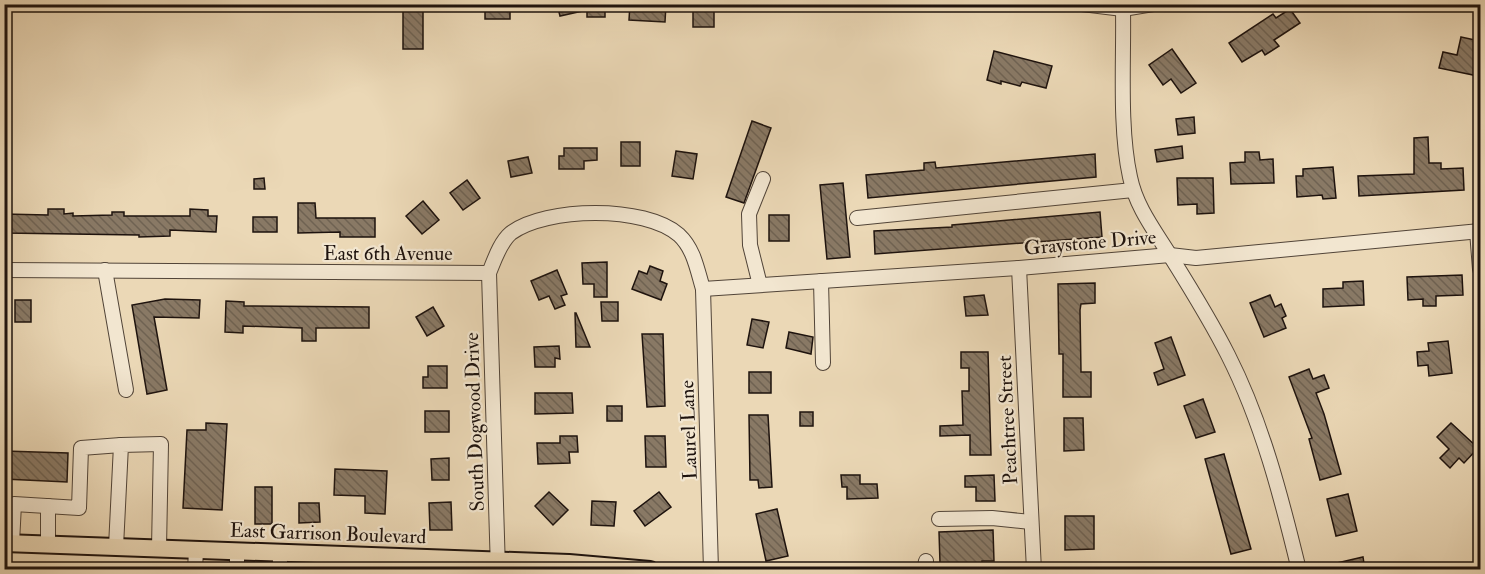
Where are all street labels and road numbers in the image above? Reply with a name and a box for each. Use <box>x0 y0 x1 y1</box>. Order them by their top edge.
street label: Graystone Drive <box>1023 224 1157 261</box>
street label: East 6th Avenue <box>323 241 453 266</box>
street label: South Dogwood Drive <box>459 332 490 512</box>
street label: Peachtree Street <box>992 354 1023 485</box>
street label: Laurel Lane <box>674 380 703 480</box>
street label: East Garrison Boulevard <box>229 518 427 549</box>

